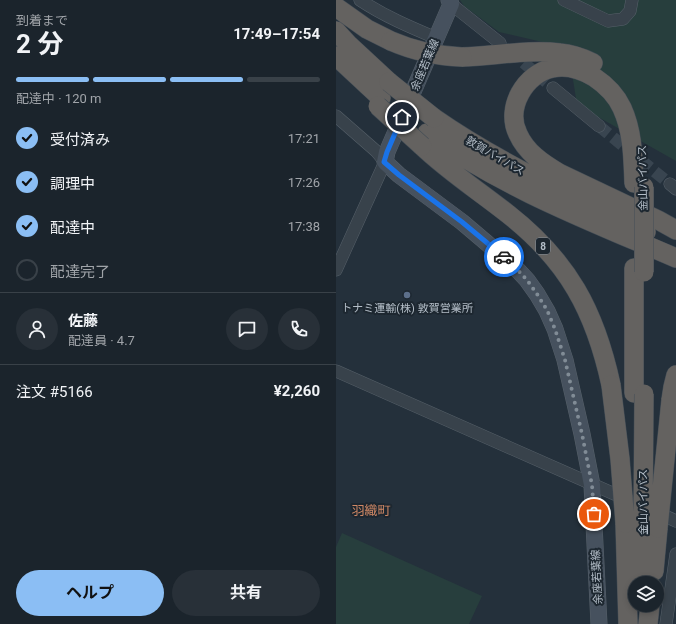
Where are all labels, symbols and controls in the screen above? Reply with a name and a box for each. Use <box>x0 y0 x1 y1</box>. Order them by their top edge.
text: 到着まで <box>16 13 68 28</box>
text: 17:49–17:54 <box>233 25 320 43</box>
text: 2 分 <box>16 29 63 59</box>
street label: 余座若葉線 <box>408 37 442 93</box>
text: 配達中 · 120 m <box>16 91 101 106</box>
pin <box>385 100 419 134</box>
icon: home <box>391 106 413 128</box>
icon: check <box>16 127 38 149</box>
text: 受付済み <box>50 131 110 149</box>
text: 17:21 <box>288 131 320 146</box>
street label: 敦賀バイパス <box>463 134 527 178</box>
street label: 金山バイパス <box>636 145 650 211</box>
icon: check <box>16 171 38 193</box>
text: 調理中 <box>50 175 95 193</box>
text: 17:26 <box>288 175 320 190</box>
icon: check <box>16 215 38 237</box>
text: 配達中 <box>50 219 95 237</box>
text: 17:38 <box>288 219 320 234</box>
courier <box>484 237 524 277</box>
road number: 8 <box>536 238 550 254</box>
icon: car <box>493 246 515 268</box>
text: 配達完了 <box>50 263 110 281</box>
marker: トナミ運輸(株) 敦賀営業所 <box>402 290 412 300</box>
place label: トナミ運輸(株) 敦賀営業所 <box>341 302 474 315</box>
button: person <box>16 308 58 350</box>
button: chat <box>226 308 268 350</box>
button: phone <box>278 308 320 350</box>
text: 佐藤 <box>68 312 98 330</box>
text: 配達員 · 4.7 <box>68 333 135 348</box>
text: ¥2,260 <box>274 382 320 400</box>
text: 注文 #5166 <box>16 383 93 401</box>
street label: 金山バイパス <box>637 469 650 535</box>
pin <box>577 497 611 531</box>
district label: 羽織町 <box>351 503 391 518</box>
icon: bag <box>583 503 605 525</box>
street label: 余座若葉線 <box>589 549 605 605</box>
button: ヘルプ <box>16 570 164 616</box>
button: 共有 <box>172 570 320 616</box>
map controls <box>628 576 664 612</box>
button: layers <box>628 576 664 612</box>

